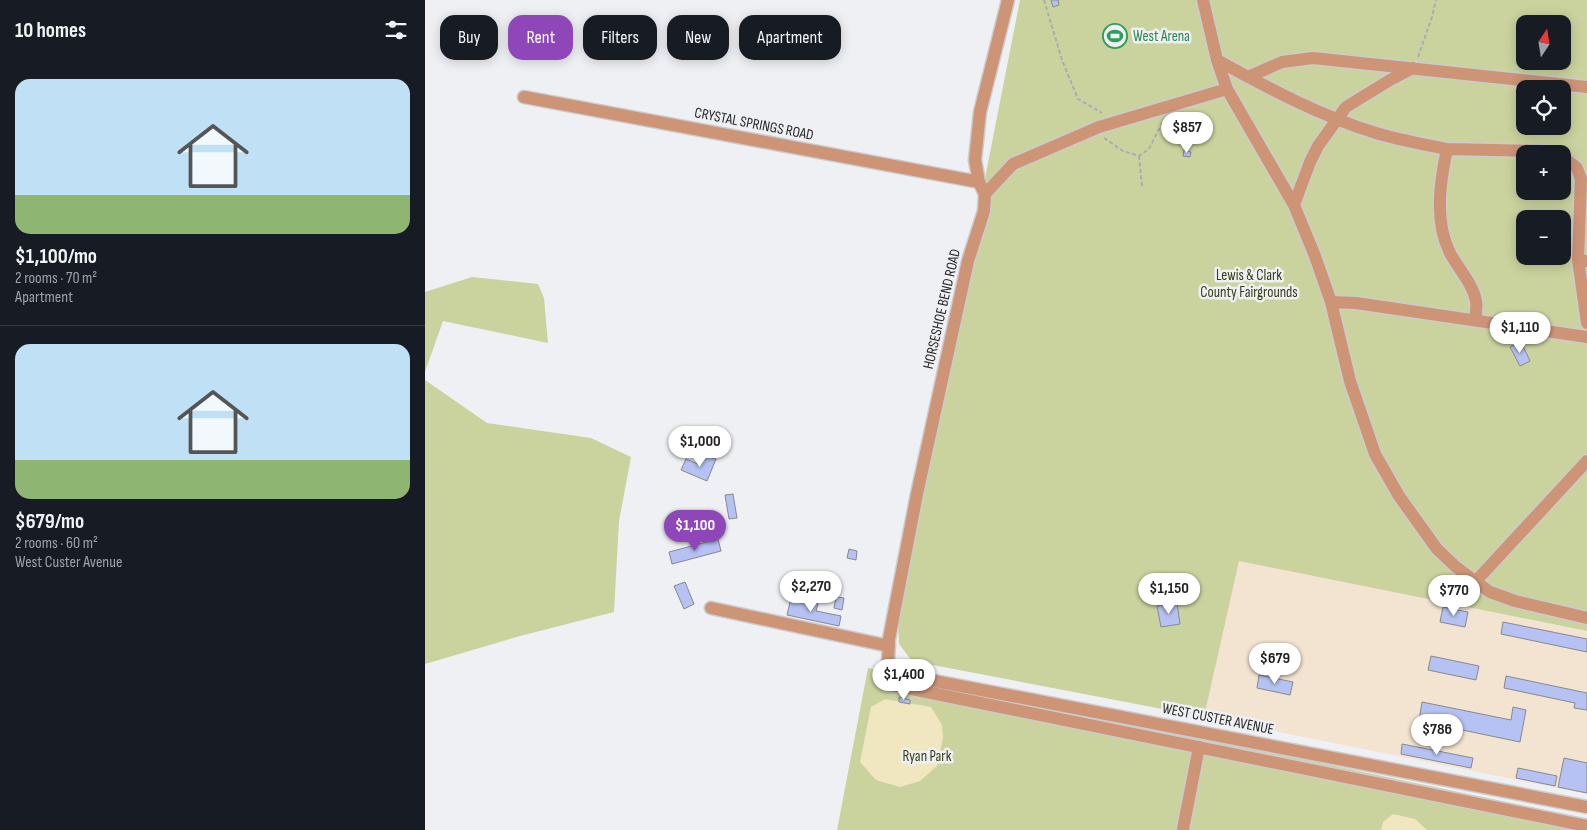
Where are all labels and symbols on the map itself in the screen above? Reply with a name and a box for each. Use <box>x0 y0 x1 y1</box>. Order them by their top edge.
north arrow <box>1516 15 1571 70</box>
sports icon: West Arena <box>1102 23 1128 49</box>
place label: West Arena <box>1133 27 1190 46</box>
street label: CRYSTAL SPRINGS ROAD <box>693 103 815 145</box>
pin: $857 <box>1157 112 1217 154</box>
street label: HORSESHOE BEND ROAD <box>919 247 965 371</box>
park label: Lewis & Clark County Fairgrounds <box>1200 266 1298 302</box>
pin: $1,110 <box>1479 312 1561 354</box>
pin: $1,000 <box>659 426 741 468</box>
pin: $1,100 <box>654 510 736 552</box>
pin: $2,270 <box>770 570 852 613</box>
pin: $1,150 <box>1128 572 1210 615</box>
pin: $770 <box>1424 574 1484 617</box>
pin: $679 <box>1245 642 1305 685</box>
pin: $1,400 <box>863 658 945 701</box>
street label: WEST CUSTER AVENUE <box>1160 699 1276 739</box>
pin: $786 <box>1407 714 1467 756</box>
park label: Ryan Park <box>903 747 952 766</box>

